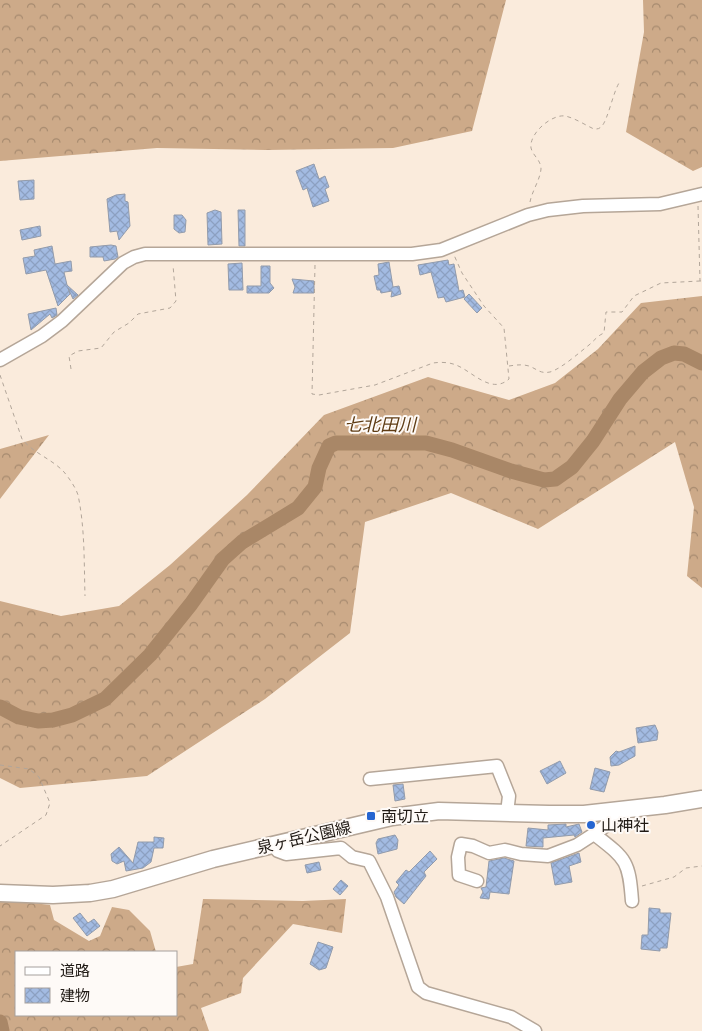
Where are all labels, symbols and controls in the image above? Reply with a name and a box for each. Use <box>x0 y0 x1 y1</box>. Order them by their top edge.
water label: 七北田川 <box>344 414 418 436</box>
place label: 南切立 <box>381 807 429 826</box>
marker: 南切立 <box>365 810 377 822</box>
place label: 山神社 <box>601 816 649 835</box>
street label: 泉ヶ岳公園線 <box>255 817 353 858</box>
marker: 山神社 <box>585 819 597 831</box>
legend <box>15 951 178 1016</box>
text: 道路 <box>60 962 90 980</box>
text: 建物 <box>60 987 90 1005</box>

